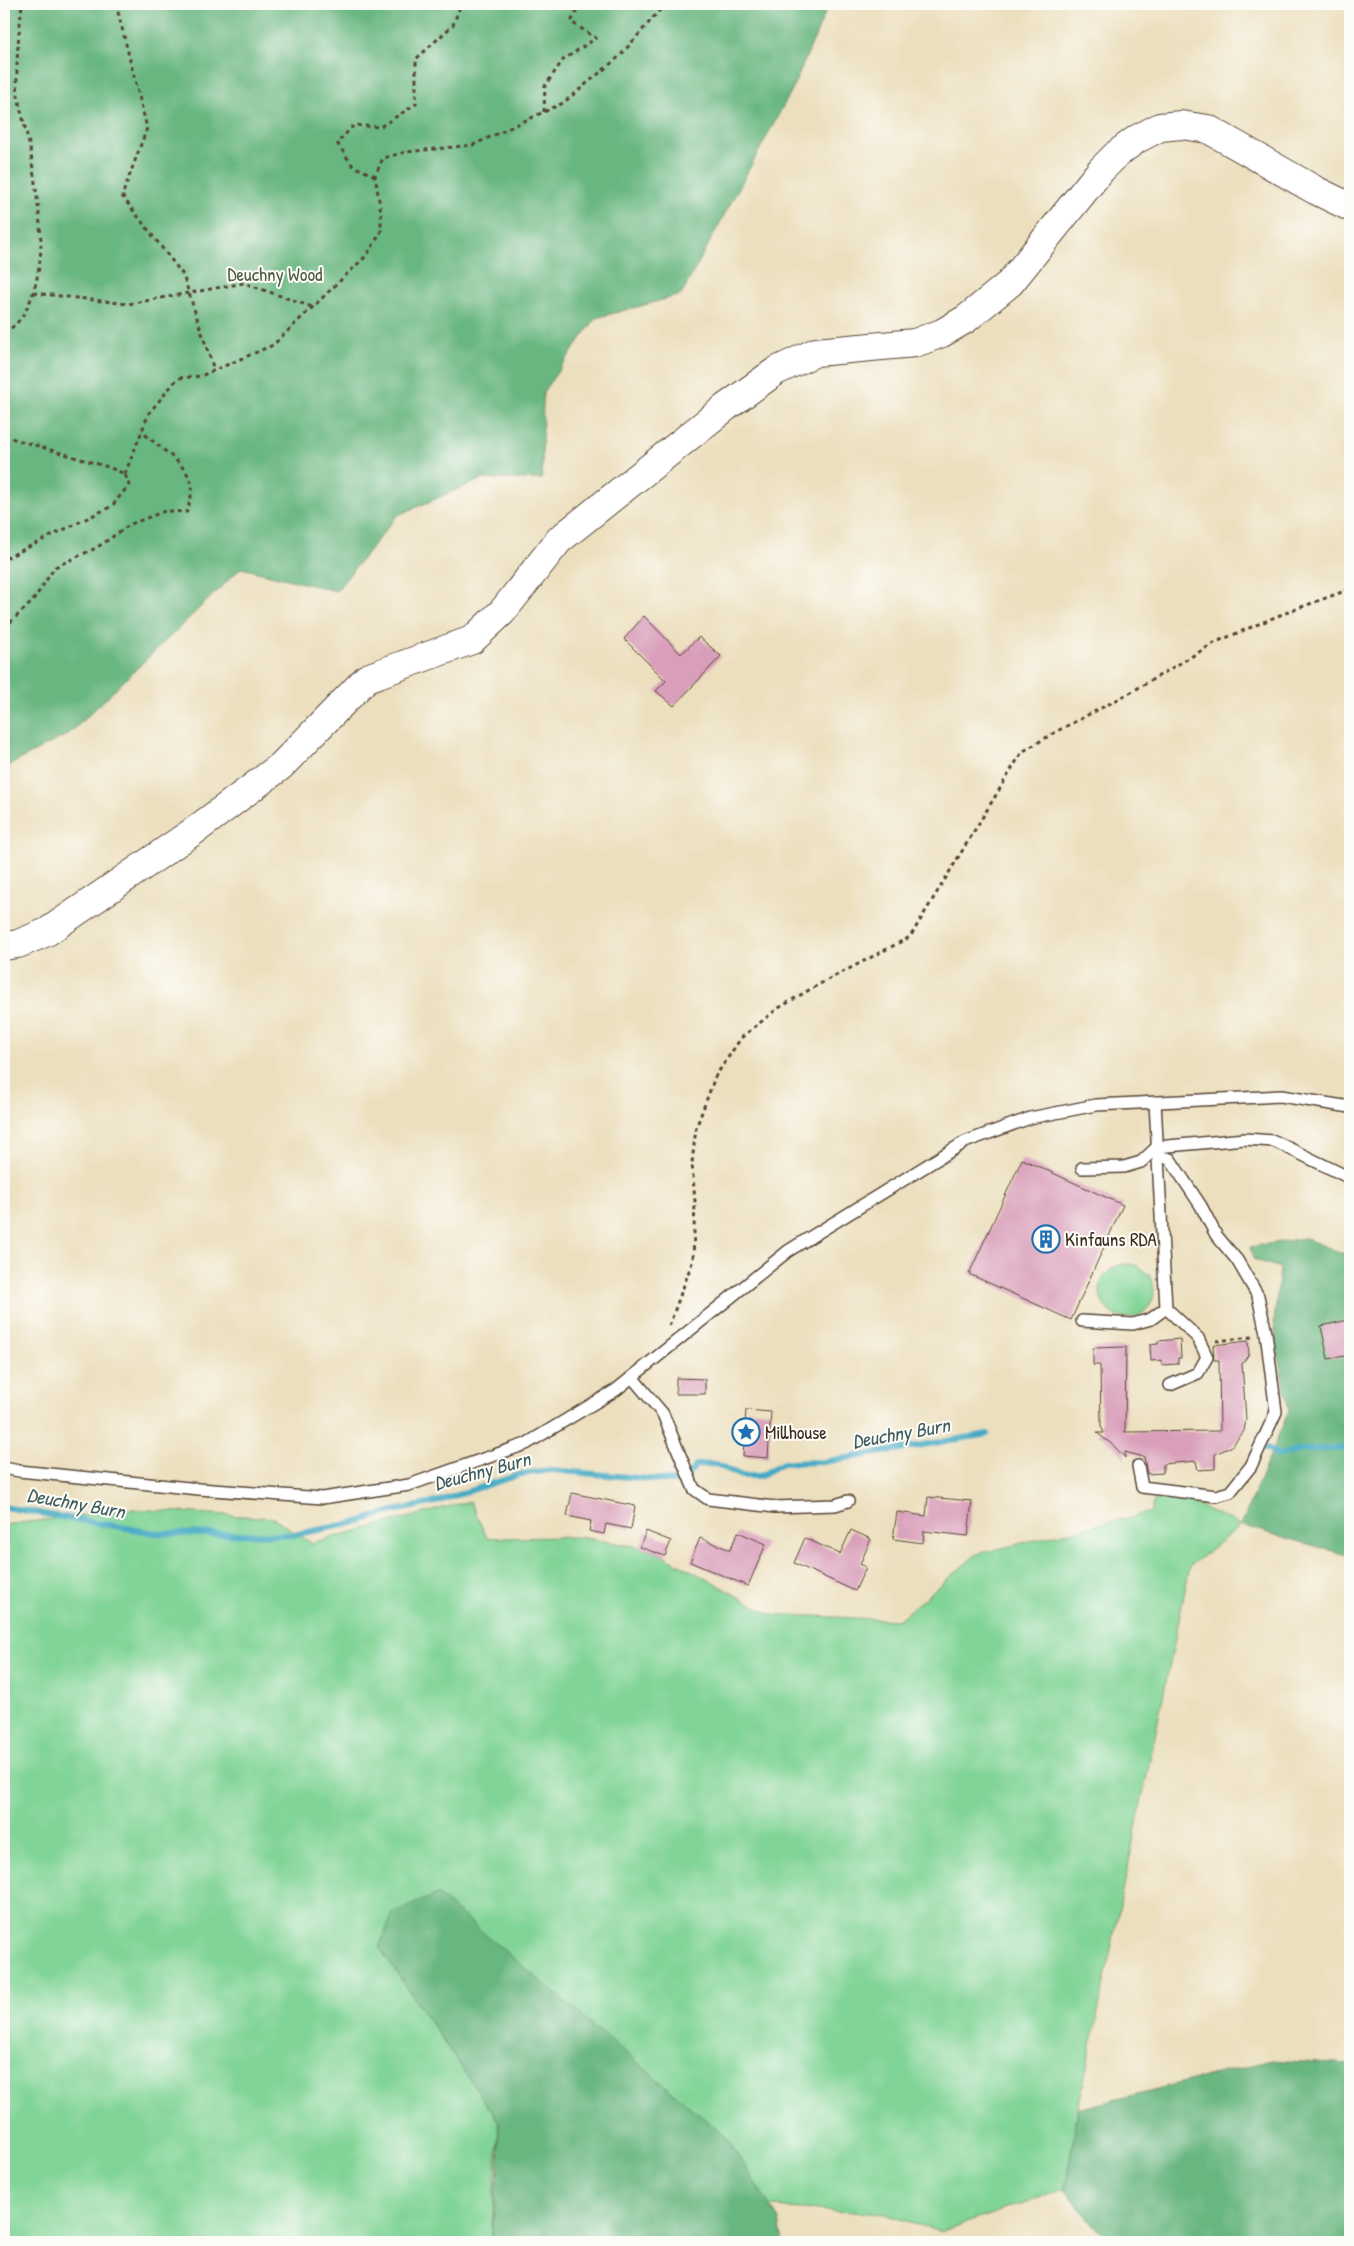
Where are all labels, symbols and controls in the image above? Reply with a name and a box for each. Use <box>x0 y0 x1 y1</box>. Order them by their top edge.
park label: Deuchny Wood <box>228 261 323 287</box>
building icon: Kinfauns RDA <box>1031 1224 1061 1254</box>
place label: Kinfauns RDA <box>1065 1226 1157 1252</box>
water label: Deuchny Burn <box>850 1410 954 1455</box>
place icon: Millhouse <box>731 1417 761 1447</box>
place label: Millhouse <box>765 1419 827 1445</box>
water label: Deuchny Burn <box>431 1444 535 1497</box>
water label: Deuchny Burn <box>25 1481 129 1526</box>

